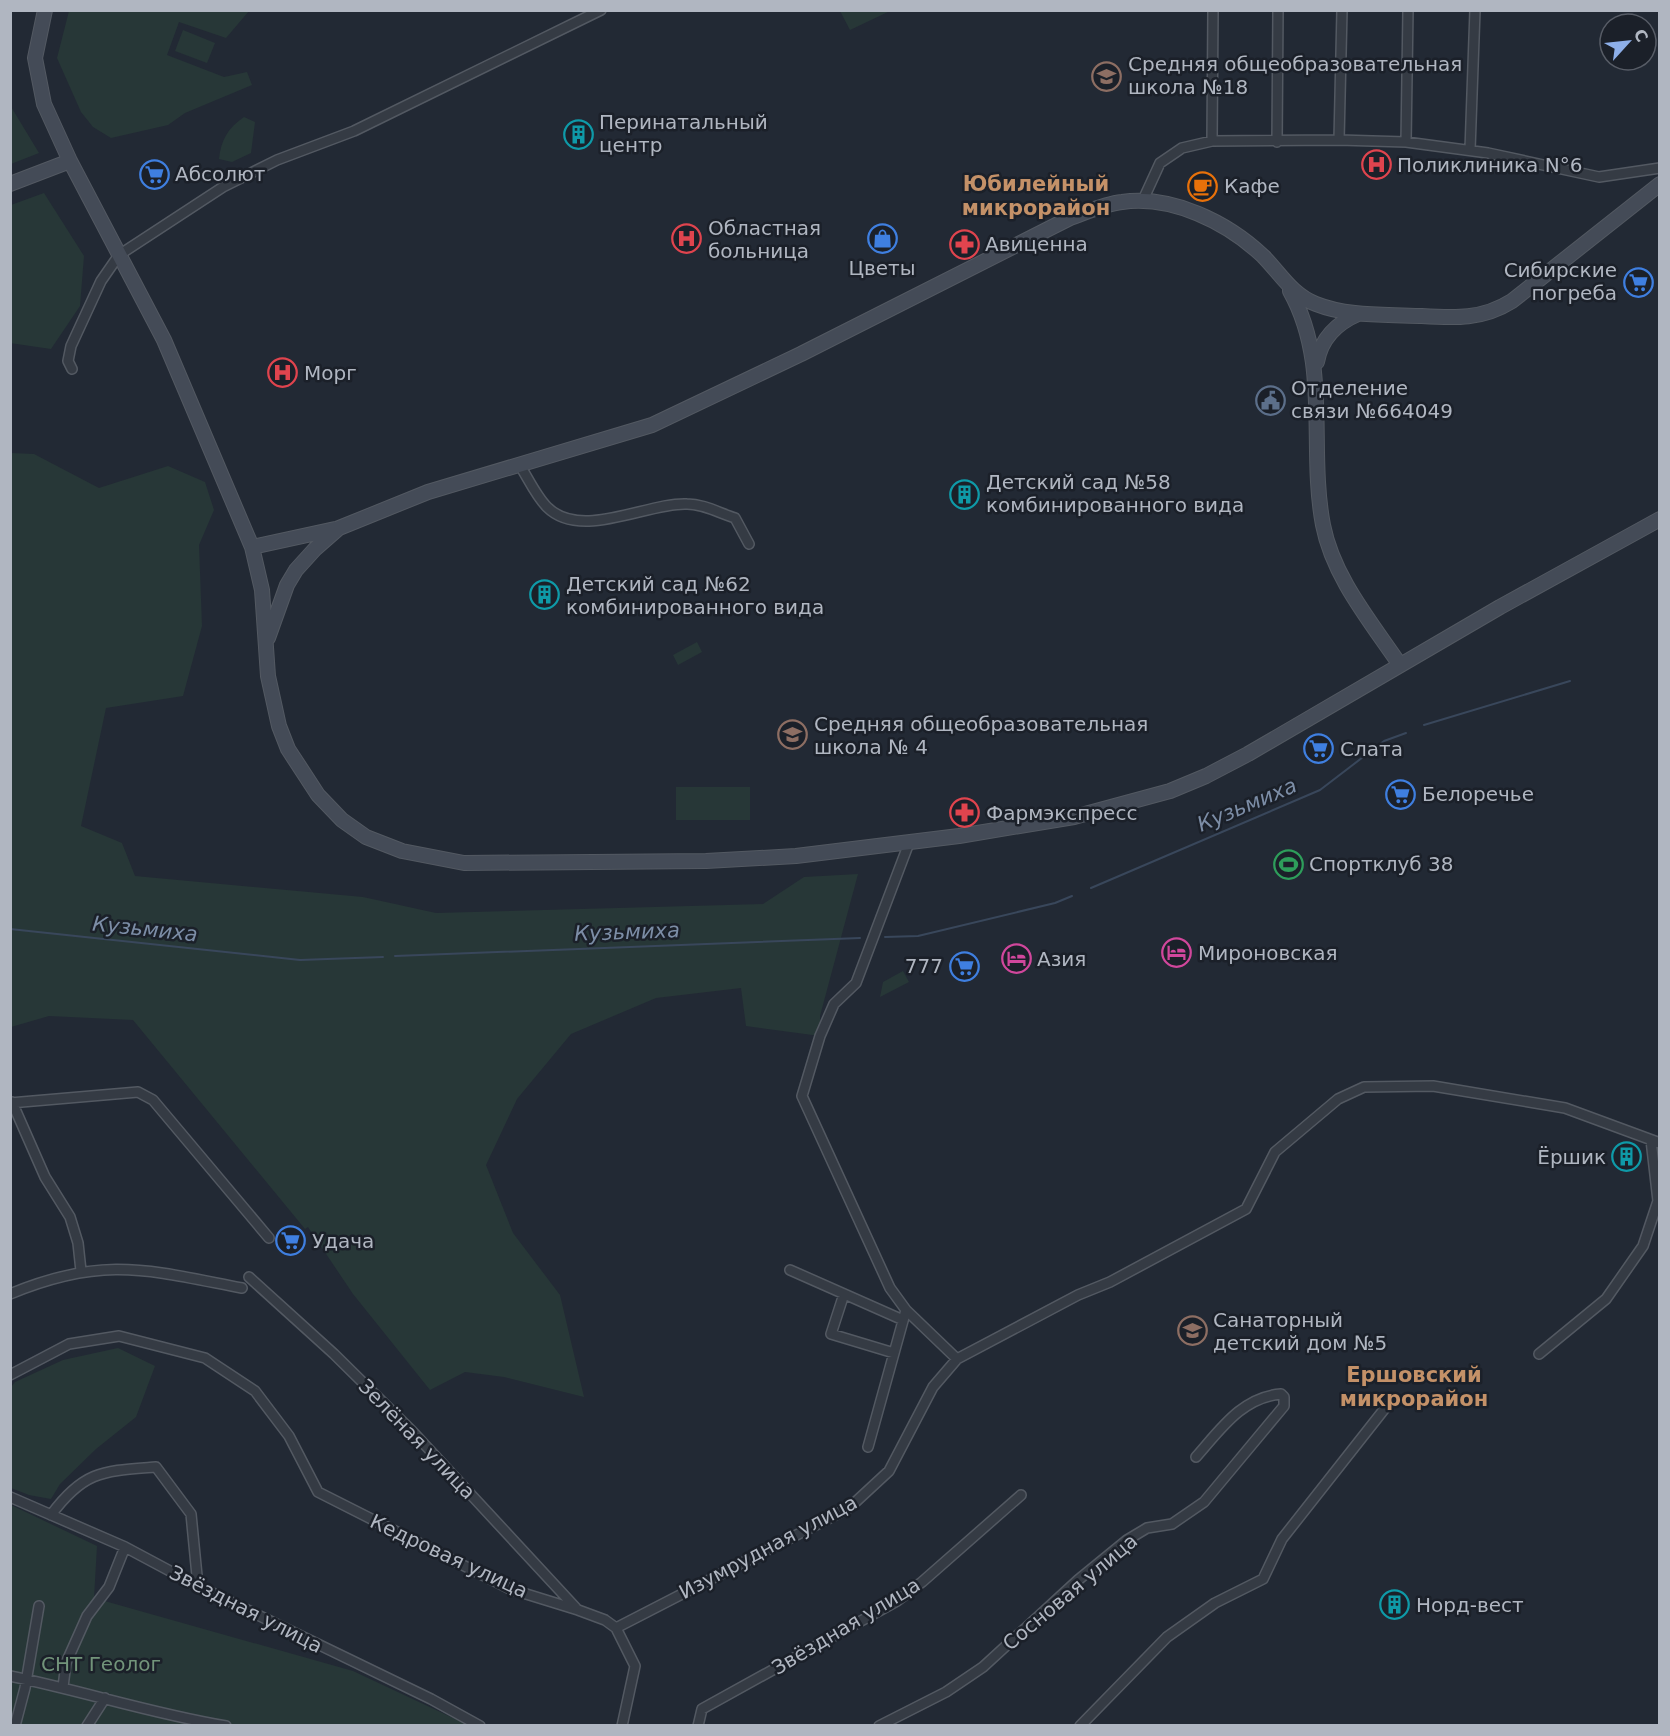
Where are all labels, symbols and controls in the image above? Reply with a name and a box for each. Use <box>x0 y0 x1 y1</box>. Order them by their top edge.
north arrow <box>1598 12 1658 72</box>
text: С <box>1630 26 1652 45</box>
place label: Средняя общеобразовательная школа №18 <box>1128 52 1462 99</box>
school or university icon: Средняя общеобразовательная школа №18 <box>1091 60 1123 92</box>
place label: Перинатальный центр <box>599 110 768 157</box>
building icon: Перинатальный центр <box>562 118 594 150</box>
hospital icon: Поликлиника N°6 <box>1360 149 1392 181</box>
place label: Поликлиника N°6 <box>1397 153 1582 177</box>
supermarket icon: Абсолют <box>138 158 170 190</box>
place label: Абсолют <box>175 162 266 186</box>
cafe icon: Кафе <box>1187 170 1219 202</box>
district label: Юбилейный микрорайон <box>962 172 1110 220</box>
place label: Кафе <box>1224 174 1280 198</box>
place label: Областная больница <box>708 216 821 263</box>
shop icon: Цветы <box>866 222 898 254</box>
hospital icon: Областная больница <box>671 223 703 255</box>
pharmacy icon: Авиценна <box>948 228 980 260</box>
place label: Авиценна <box>985 232 1088 256</box>
place label: Цветы <box>848 256 916 280</box>
place label: Сибирские погреба <box>1504 258 1617 305</box>
supermarket icon: Сибирские погреба <box>1622 266 1654 298</box>
hospital icon: Морг <box>267 357 299 389</box>
place label: Морг <box>304 361 357 385</box>
place label: Отделение связи №664049 <box>1291 376 1453 423</box>
public building icon: Отделение связи №664049 <box>1254 384 1286 416</box>
place label: Детский сад №58 комбинированного вида <box>986 470 1244 517</box>
building icon: Детский сад №58 комбинированного вида <box>949 478 981 510</box>
place label: Детский сад №62 комбинированного вида <box>566 572 824 619</box>
building icon: Детский сад №62 комбинированного вида <box>529 579 561 611</box>
place label: Средняя общеобразовательная школа № 4 <box>814 712 1148 759</box>
school or university icon: Средняя общеобразовательная школа № 4 <box>777 719 809 751</box>
supermarket icon: Слата <box>1303 733 1335 765</box>
place label: Слата <box>1340 737 1403 761</box>
water label: Кузьмиха <box>1194 773 1300 837</box>
supermarket icon: Белоречье <box>1385 778 1417 810</box>
place label: Белоречье <box>1422 782 1534 806</box>
pharmacy icon: Фармэкспресс <box>949 797 981 829</box>
place label: Фармэкспресс <box>986 801 1137 825</box>
sports icon: Спортклуб 38 <box>1272 848 1304 880</box>
place label: Спортклуб 38 <box>1309 852 1453 876</box>
water label: Кузьмиха <box>91 912 199 946</box>
water label: Кузьмиха <box>574 918 680 946</box>
hotel icon: Мироновская <box>1161 937 1193 969</box>
place label: Мироновская <box>1198 941 1338 965</box>
hotel icon: Азия <box>1000 943 1032 975</box>
place label: Азия <box>1037 947 1086 971</box>
supermarket icon: 777 <box>948 950 980 982</box>
place label: 777 <box>905 954 943 978</box>
building icon: Ёршик <box>1611 1141 1643 1173</box>
place label: Ёршик <box>1537 1145 1606 1169</box>
supermarket icon: Удача <box>275 1225 307 1257</box>
place label: Удача <box>312 1229 374 1253</box>
place label: Санаторный детский дом №5 <box>1213 1308 1387 1355</box>
school or university icon: Санаторный детский дом №5 <box>1176 1315 1208 1347</box>
district label: Ершовский микрорайон <box>1340 1363 1488 1411</box>
street label: Зелёная улица <box>354 1374 480 1504</box>
street label: Изумрудная улица <box>675 1490 861 1604</box>
street label: Кедровая улица <box>366 1509 532 1603</box>
street label: Сосновая улица <box>998 1529 1142 1655</box>
street label: Звёздная улица <box>165 1560 327 1658</box>
street label: Звёздная улица <box>768 1572 924 1680</box>
building icon: Норд-вест <box>1379 1589 1411 1621</box>
place label: Норд-вест <box>1416 1593 1524 1617</box>
park label: СНТ Геолог <box>41 1652 161 1676</box>

